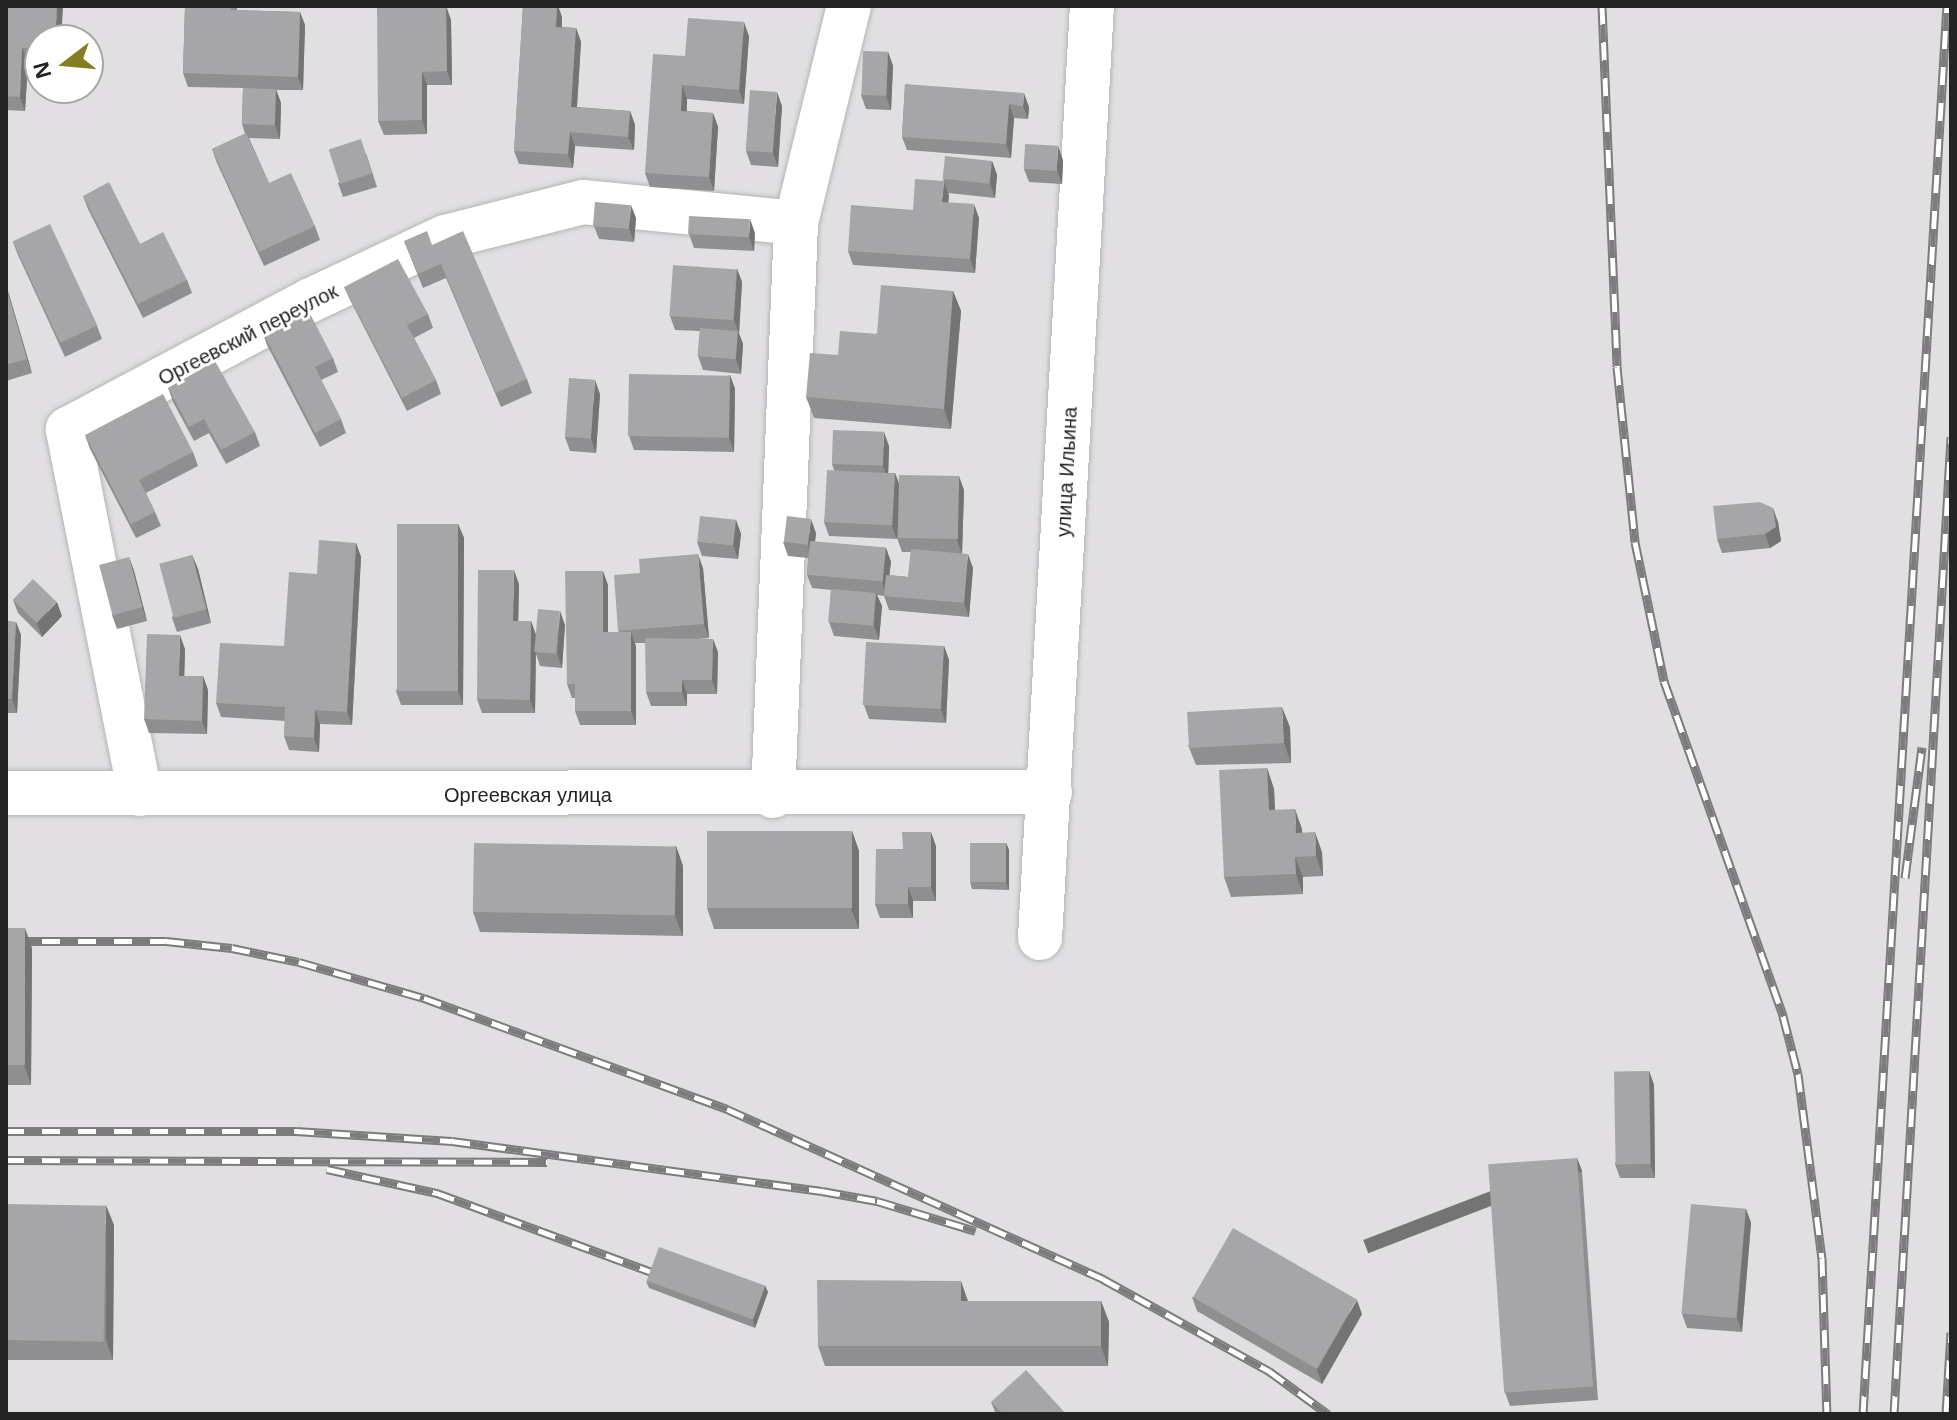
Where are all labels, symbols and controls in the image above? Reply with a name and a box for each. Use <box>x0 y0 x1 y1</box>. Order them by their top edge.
north arrow <box>24 24 104 104</box>
text: N <box>28 59 57 81</box>
street label: Оргеевский переулок <box>154 279 342 391</box>
street label: улица Ильина <box>1052 406 1082 538</box>
street label: Оргеевская улица <box>444 783 612 807</box>

